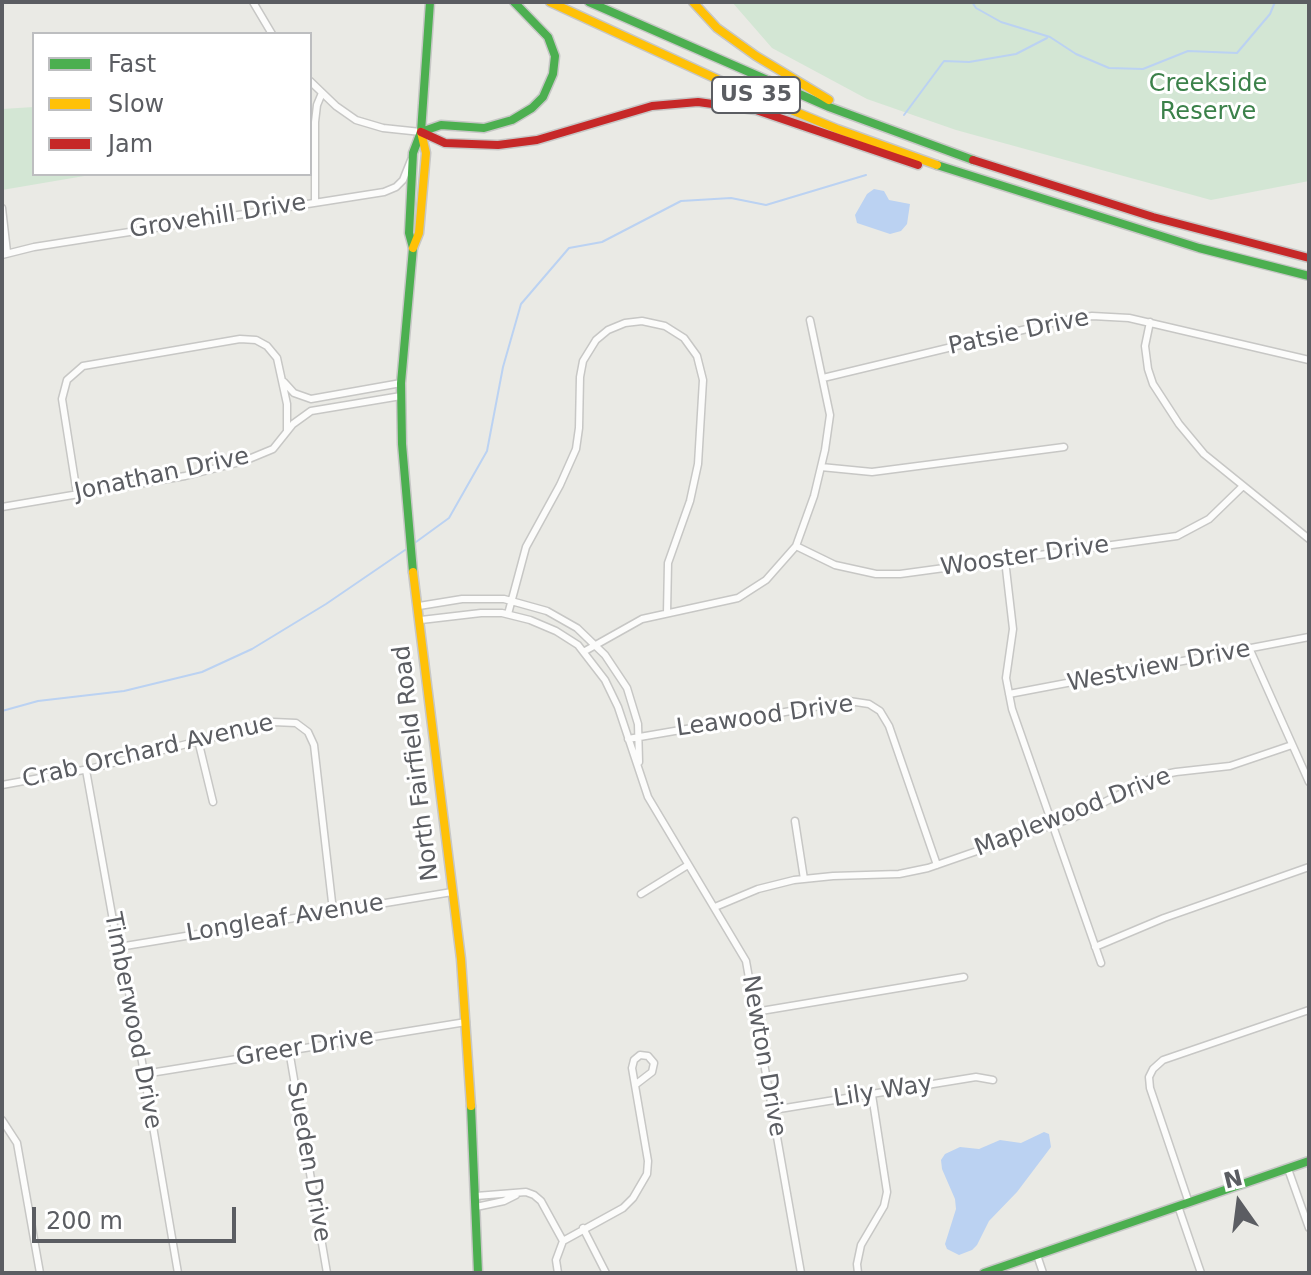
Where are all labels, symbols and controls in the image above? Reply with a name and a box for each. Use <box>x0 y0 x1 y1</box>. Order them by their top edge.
legend <box>32 32 312 176</box>
text: Fast <box>108 50 156 78</box>
park label: Creekside Reserve <box>1149 71 1267 127</box>
road number: US 35 <box>712 77 800 113</box>
text: Slow <box>108 90 164 118</box>
text: Jam <box>108 130 153 158</box>
street label: Grovehill Drive <box>128 189 308 245</box>
street label: Patsie Drive <box>946 304 1092 362</box>
street label: Jonathan Drive <box>72 442 252 508</box>
street label: Wooster Drive <box>939 531 1111 583</box>
street label: Westview Drive <box>1065 635 1253 699</box>
street label: North Fairfield Road <box>388 644 446 882</box>
street label: Leawood Drive <box>675 690 855 744</box>
street label: Crab Orchard Avenue <box>20 709 276 795</box>
street label: Maplewood Drive <box>971 762 1175 864</box>
street label: Longleaf Avenue <box>184 889 386 949</box>
street label: Timberwood Drive <box>97 910 167 1132</box>
street label: Newton Drive <box>735 973 791 1139</box>
street label: Greer Drive <box>234 1023 376 1073</box>
street label: Lily Way <box>832 1070 934 1114</box>
street label: Sueden Drive <box>280 1080 336 1244</box>
north arrow <box>1199 1163 1279 1243</box>
text: N <box>1221 1165 1245 1194</box>
scale bar <box>36 1191 240 1241</box>
text: 200 m <box>46 1207 123 1235</box>

